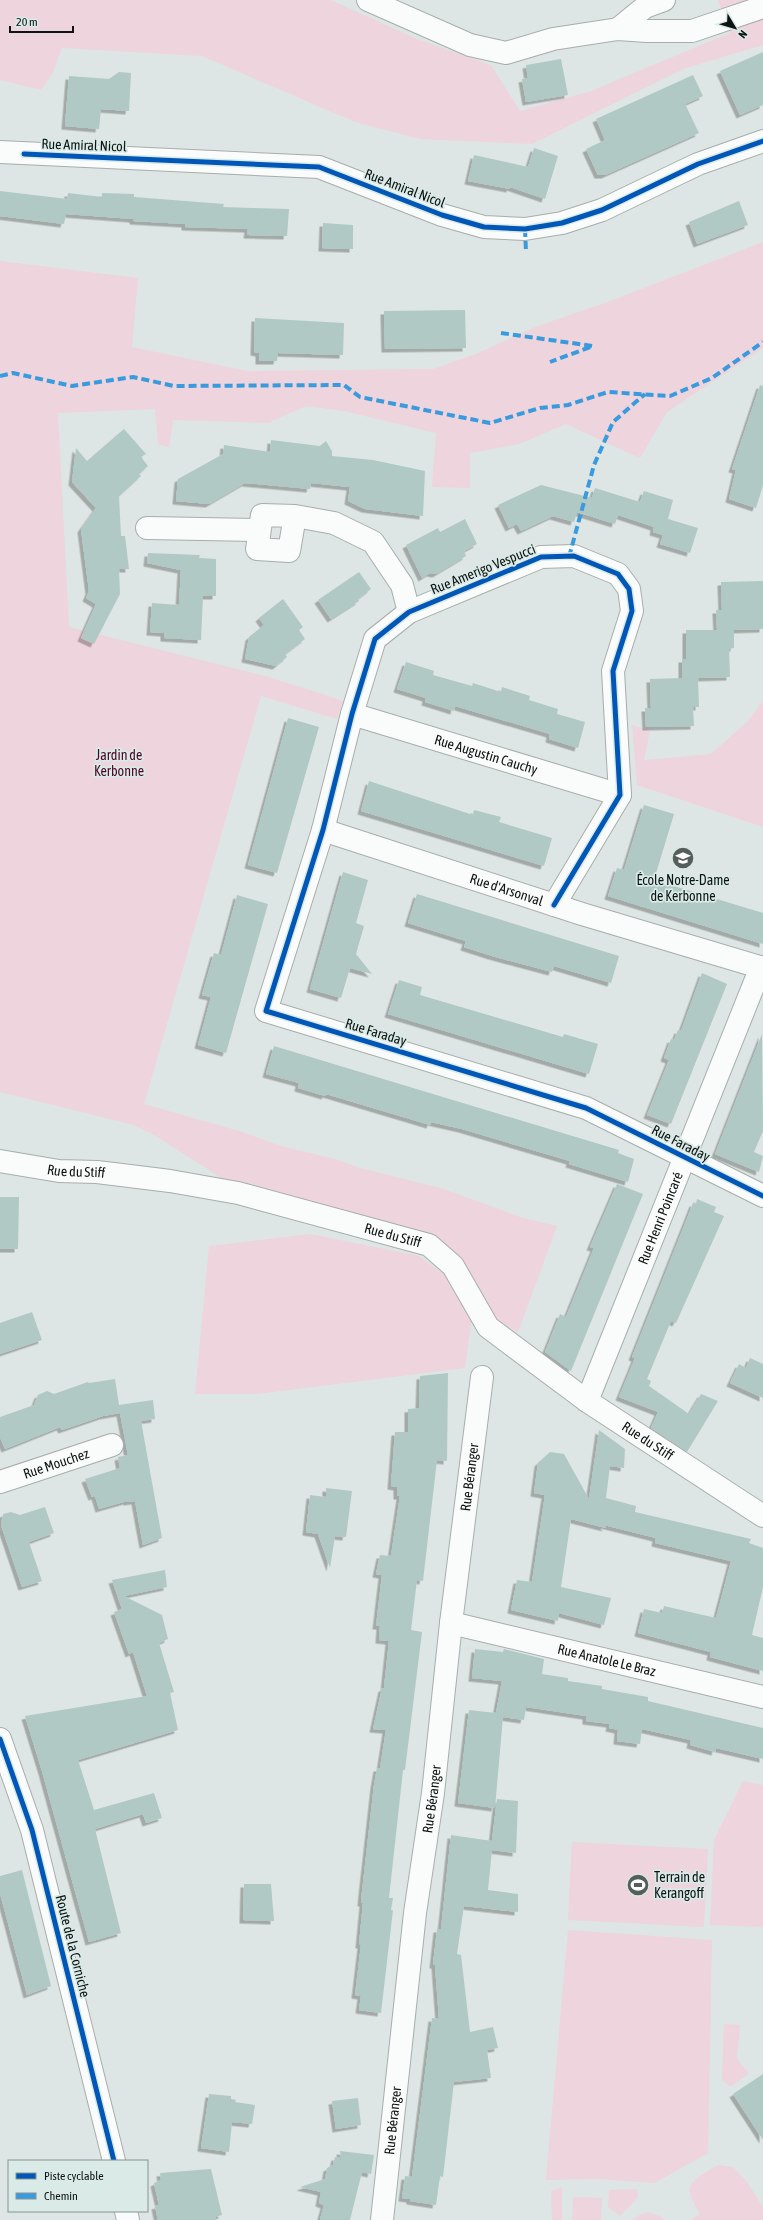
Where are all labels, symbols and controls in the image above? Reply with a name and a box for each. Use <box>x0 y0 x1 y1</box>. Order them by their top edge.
scale bar <box>10 8 73 34</box>
north arrow <box>715 8 755 48</box>
text: 20 m <box>16 15 38 29</box>
text: N <box>736 28 750 40</box>
street label: Rue Amiral Nicol <box>41 136 127 154</box>
street label: Rue Amiral Nicol <box>362 165 448 211</box>
street label: Rue Amerigo Vespucci <box>428 541 538 597</box>
street label: Rue Augustin Cauchy <box>433 731 540 778</box>
park label: Jardin de Kerbonne <box>94 747 144 779</box>
school or university icon: École Notre-Dame de Kerbonne <box>670 845 696 871</box>
street label: Rue d'Arsonval <box>468 870 546 909</box>
place label: École Notre-Dame de Kerbonne <box>636 872 730 904</box>
street label: Rue Faraday <box>343 1015 409 1049</box>
street label: Rue Faraday <box>649 1122 713 1165</box>
street label: Rue du Stiff <box>46 1161 107 1181</box>
street label: Rue Henri Poincaré <box>635 1170 686 1267</box>
street label: Rue du Stiff <box>363 1220 423 1251</box>
street label: Rue du Stiff <box>619 1418 677 1464</box>
street label: Rue Béranger <box>457 1441 482 1512</box>
street label: Rue Mouchez <box>21 1445 91 1482</box>
street label: Rue Anatole Le Braz <box>556 1641 657 1679</box>
street label: Rue Béranger <box>419 1763 444 1834</box>
place label: Terrain de Kerangoff <box>654 1869 705 1901</box>
sports icon: Terrain de Kerangoff <box>625 1872 651 1898</box>
street label: Route de la Corniche <box>53 1893 93 1999</box>
street label: Rue Béranger <box>381 2085 404 2155</box>
legend <box>8 2160 148 2212</box>
text: Piste cyclable <box>44 2169 104 2183</box>
text: Chemin <box>44 2189 78 2203</box>

